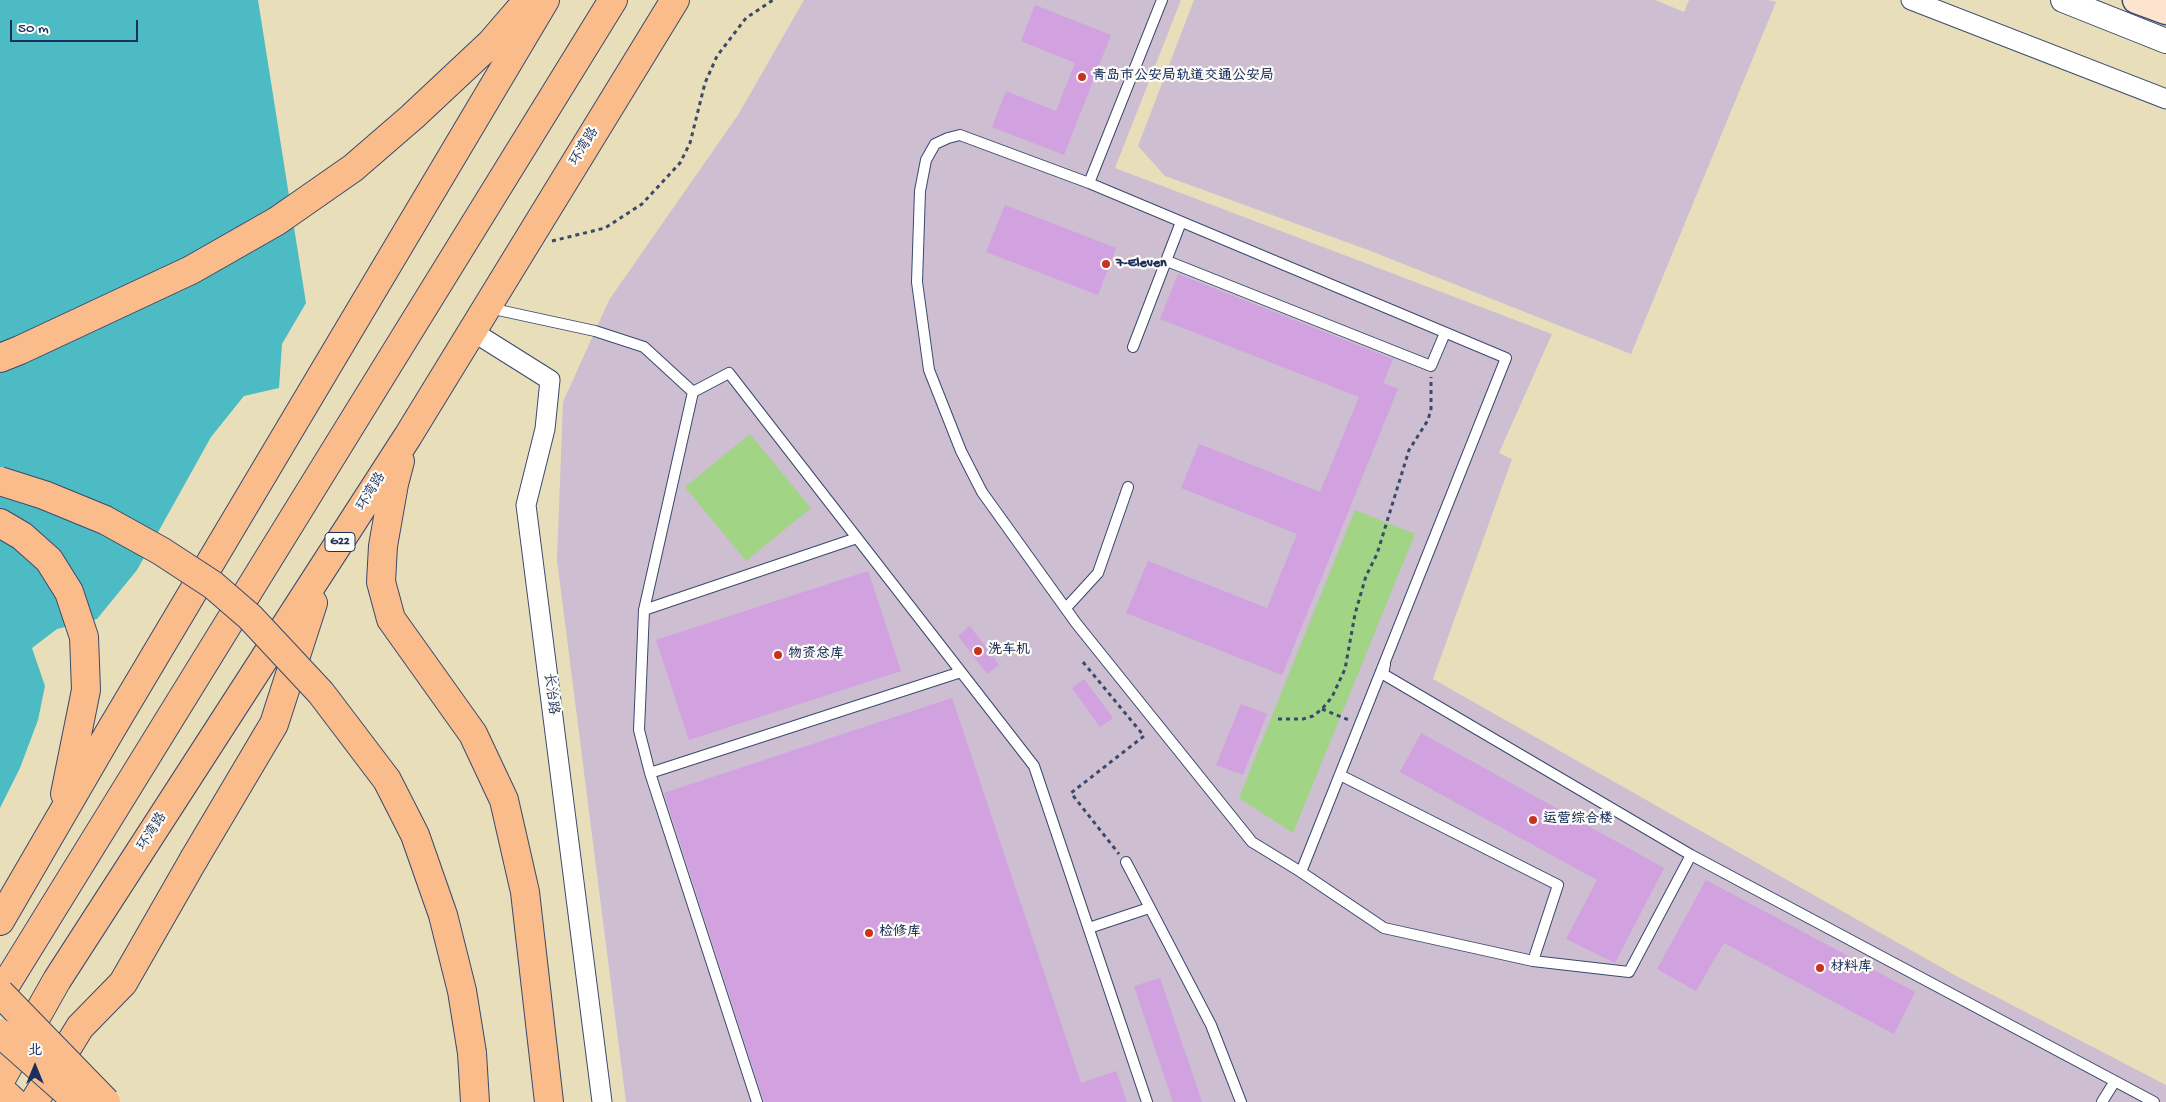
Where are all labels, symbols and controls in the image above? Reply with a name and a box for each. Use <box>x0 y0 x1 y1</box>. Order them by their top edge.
scale bar <box>12 10 140 42</box>
text: 50 m <box>18 20 49 38</box>
place label: 青岛市公安局轨道交通公安局 <box>1092 69 1274 85</box>
marker: 青岛市公安局轨道交通公安局 <box>1076 71 1088 83</box>
street label: 环湾路 <box>567 125 603 169</box>
place label: 7-Eleven <box>1116 256 1167 272</box>
marker: 7-Eleven <box>1100 258 1112 270</box>
street label: 环湾路 <box>354 470 390 514</box>
road number: G22 <box>325 532 355 552</box>
place label: 洗车机 <box>988 643 1030 659</box>
marker: 洗车机 <box>972 645 984 657</box>
place label: 物资总库 <box>788 647 844 663</box>
marker: 物资总库 <box>772 649 784 661</box>
street label: 长治路 <box>539 672 561 716</box>
street label: 环湾路 <box>135 810 171 854</box>
place label: 运营综合楼 <box>1543 812 1613 828</box>
marker: 运营综合楼 <box>1527 814 1539 826</box>
place label: 检修库 <box>879 925 921 941</box>
marker: 检修库 <box>863 927 875 939</box>
place label: 材料库 <box>1830 960 1872 976</box>
marker: 材料库 <box>1814 962 1826 974</box>
north arrow <box>10 1042 60 1092</box>
text: 北 <box>28 1043 42 1060</box>

